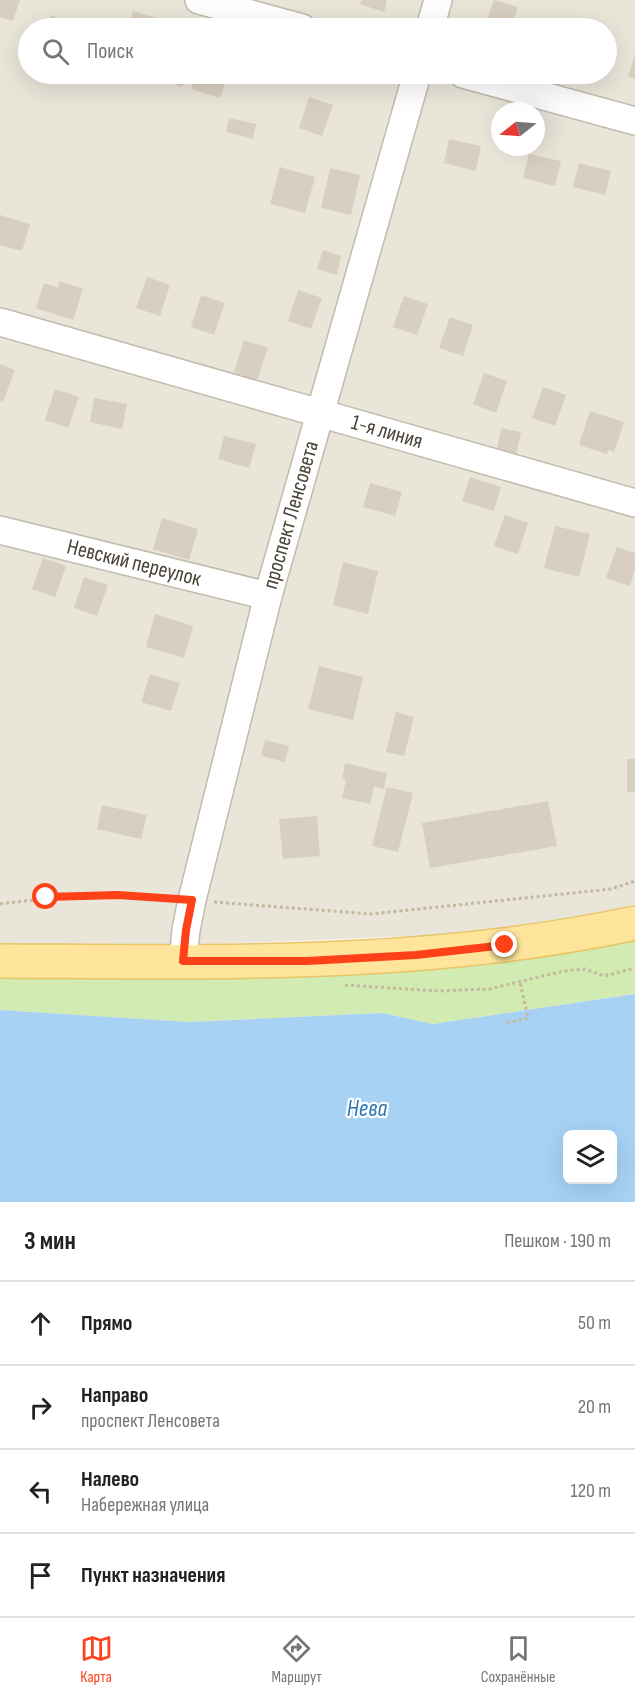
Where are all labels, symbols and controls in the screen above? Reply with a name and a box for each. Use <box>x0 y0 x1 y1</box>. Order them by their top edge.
search box <box>18 18 617 84</box>
icon: search <box>39 35 72 68</box>
text: Поиск <box>87 38 133 65</box>
north arrow <box>491 102 545 156</box>
street label: 1-я линия <box>348 409 426 455</box>
street label: проспект Ленсовета <box>257 438 325 592</box>
street label: Невский переулок <box>64 533 205 593</box>
route start <box>32 883 58 909</box>
route end <box>491 931 517 957</box>
water label: Нева <box>347 1094 388 1123</box>
map controls <box>563 1130 617 1184</box>
button: layers <box>563 1130 617 1184</box>
text: 3 мин <box>24 1226 76 1257</box>
text: Пешком · 190 m <box>504 1229 611 1253</box>
icon: ahead <box>24 1307 57 1340</box>
text: Прямо <box>81 1310 132 1337</box>
text: 50 m <box>578 1311 611 1335</box>
text: Направо <box>81 1382 148 1409</box>
icon: right <box>24 1391 57 1424</box>
text: 20 m <box>578 1395 611 1419</box>
text: проспект Ленсовета <box>81 1409 220 1433</box>
text: Налево <box>81 1466 139 1493</box>
icon: left <box>24 1475 57 1508</box>
text: 120 m <box>571 1479 611 1503</box>
text: Набережная улица <box>81 1493 209 1517</box>
icon: arrive <box>24 1559 57 1592</box>
text: Пункт назначения <box>81 1562 225 1589</box>
tab: Карта <box>80 1632 113 1687</box>
tab: Маршрут <box>272 1632 322 1687</box>
tab: Сохранённые <box>481 1632 555 1687</box>

